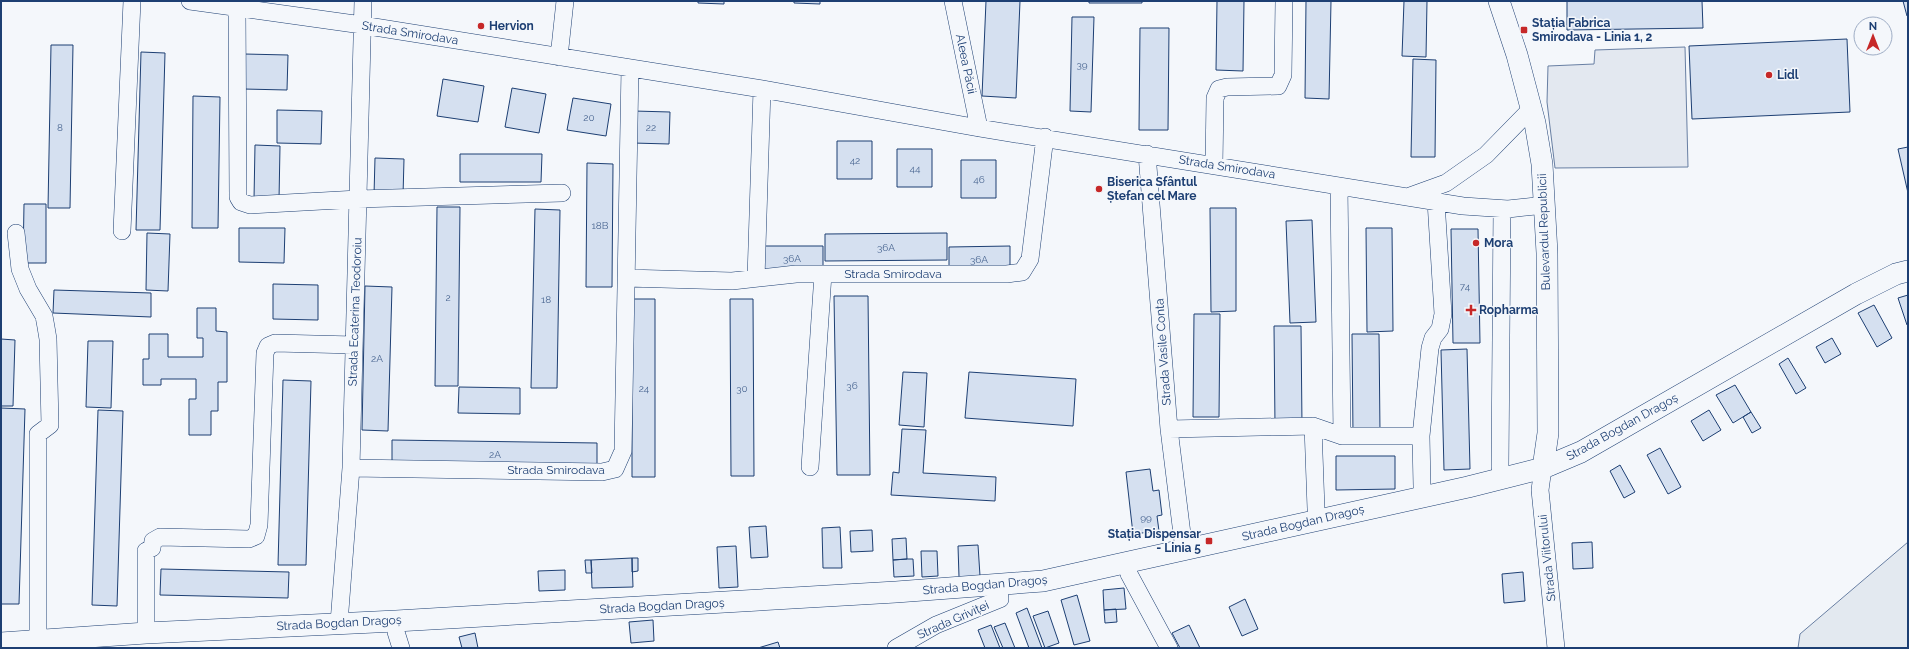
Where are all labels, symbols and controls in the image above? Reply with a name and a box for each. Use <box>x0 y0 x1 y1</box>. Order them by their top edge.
place label: Stația Fabrica Smirodava - Linia 1, 2 <box>1532 16 1653 44</box>
north arrow <box>1853 16 1893 56</box>
street label: Strada Smirodava <box>361 18 459 48</box>
place label: Hervion <box>489 19 534 33</box>
text: N <box>1869 20 1877 33</box>
marker: Hervion <box>476 21 486 31</box>
marker: Stația Fabrica Smirodava - Linia 1, 2 <box>1519 25 1529 35</box>
street label: Aleea Păcii <box>953 33 979 95</box>
house number: 39 <box>1076 59 1088 70</box>
place label: Lidl <box>1777 68 1799 82</box>
marker: Lidl <box>1764 70 1774 80</box>
house number: 20 <box>583 112 595 123</box>
house number: 8 <box>57 122 63 133</box>
house number: 22 <box>646 122 656 133</box>
street label: Strada Smirodava <box>1178 152 1276 182</box>
house number: 42 <box>850 155 860 166</box>
house number: 44 <box>910 163 921 174</box>
street label: Bulevardul Republicii <box>1535 173 1553 291</box>
house number: 46 <box>973 174 985 185</box>
place label: Biserica Sfântul Ștefan cel Mare <box>1107 175 1197 203</box>
marker: Biserica Sfântul Ștefan cel Mare <box>1094 184 1104 194</box>
house number: 18B <box>592 220 609 231</box>
place label: Mora <box>1484 236 1513 250</box>
street label: Strada Ecaterina Teodoroiu <box>345 237 365 387</box>
marker: Mora <box>1471 238 1481 248</box>
house number: 36A <box>877 242 895 253</box>
house number: 36A <box>783 253 801 264</box>
house number: 36A <box>970 254 988 265</box>
street label: Strada Smirodava <box>844 267 942 281</box>
house number: 74 <box>1460 281 1471 292</box>
house number: 2 <box>445 292 451 303</box>
house number: 18 <box>541 294 551 305</box>
street label: Strada Vasile Conta <box>1152 298 1174 406</box>
place label: Ropharma <box>1479 303 1539 317</box>
marker: Ropharma <box>1466 305 1476 315</box>
house number: 2A <box>371 353 383 364</box>
house number: 36 <box>846 380 858 391</box>
house number: 24 <box>639 383 650 394</box>
house number: 30 <box>736 383 748 394</box>
street label: Strada Bogdan Dragoș <box>1564 390 1680 463</box>
house number: 2A <box>489 449 501 460</box>
street label: Strada Smirodava <box>507 463 605 477</box>
street label: Strada Bogdan Dragoș <box>1240 502 1366 544</box>
house number: 99 <box>1140 512 1152 523</box>
street label: Strada Viitorului <box>1535 514 1559 602</box>
place label: Stația Dispensar - Linia 5 <box>1108 527 1201 555</box>
marker: Stația Dispensar - Linia 5 <box>1204 536 1214 546</box>
street label: Strada Bogdan Dragoș <box>922 573 1048 597</box>
street label: Strada Bogdan Dragoș <box>599 596 725 616</box>
street label: Strada Griviței <box>915 598 991 642</box>
street label: Strada Bogdan Dragoș <box>276 613 402 633</box>

